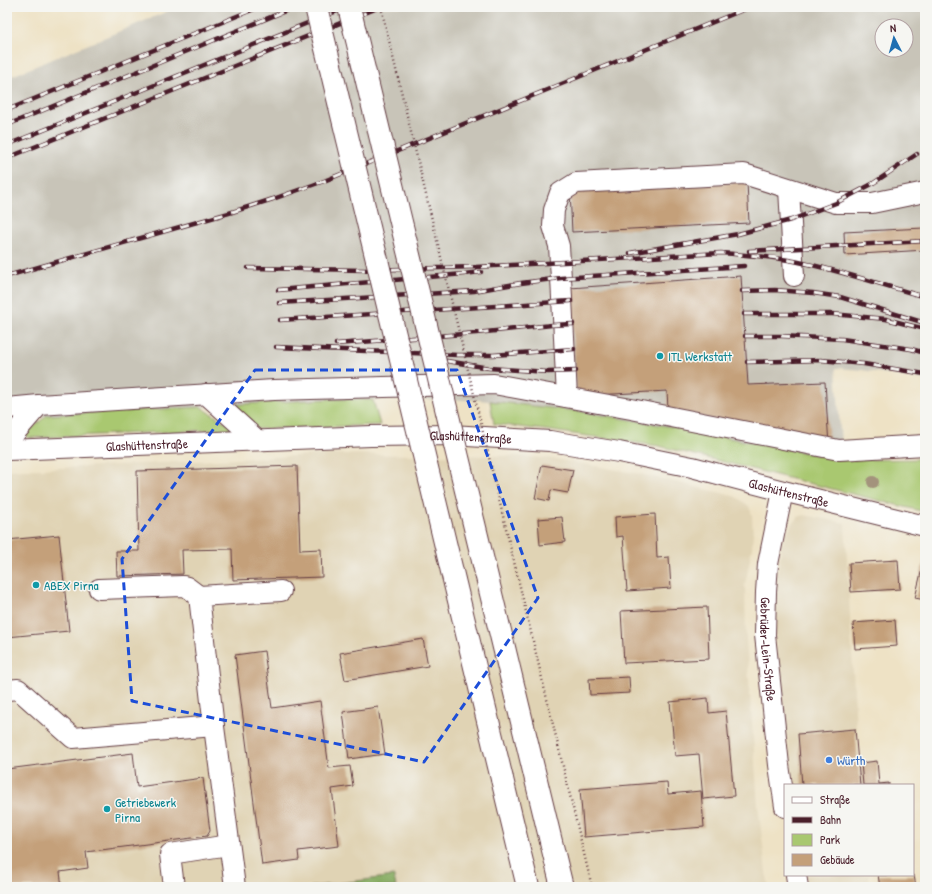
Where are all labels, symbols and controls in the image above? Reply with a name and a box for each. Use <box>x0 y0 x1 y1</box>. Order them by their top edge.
north arrow <box>874 18 914 58</box>
text: N <box>889 21 897 35</box>
place label: ITL Werkstatt <box>668 347 733 365</box>
marker: ITL Werkstatt <box>655 351 665 361</box>
street label: Glashüttenstraße <box>429 426 512 448</box>
street label: Glashüttenstraße <box>105 434 188 455</box>
street label: Glashüttenstraße <box>747 473 831 511</box>
place label: ABEX Pirna <box>44 576 99 594</box>
marker: ABEX Pirna <box>31 580 41 590</box>
street label: Gebrüder-Lein-Straße <box>756 597 781 702</box>
place label: Würth <box>837 751 866 769</box>
marker: Würth <box>824 755 834 765</box>
legend <box>784 784 914 876</box>
text: Straße <box>820 791 850 808</box>
place label: Getriebewerk Pirna <box>115 793 177 826</box>
marker: Getriebewerk Pirna <box>102 804 112 814</box>
text: Bahn <box>820 811 841 828</box>
text: Park <box>820 831 840 848</box>
text: Gebäude <box>820 851 855 868</box>

